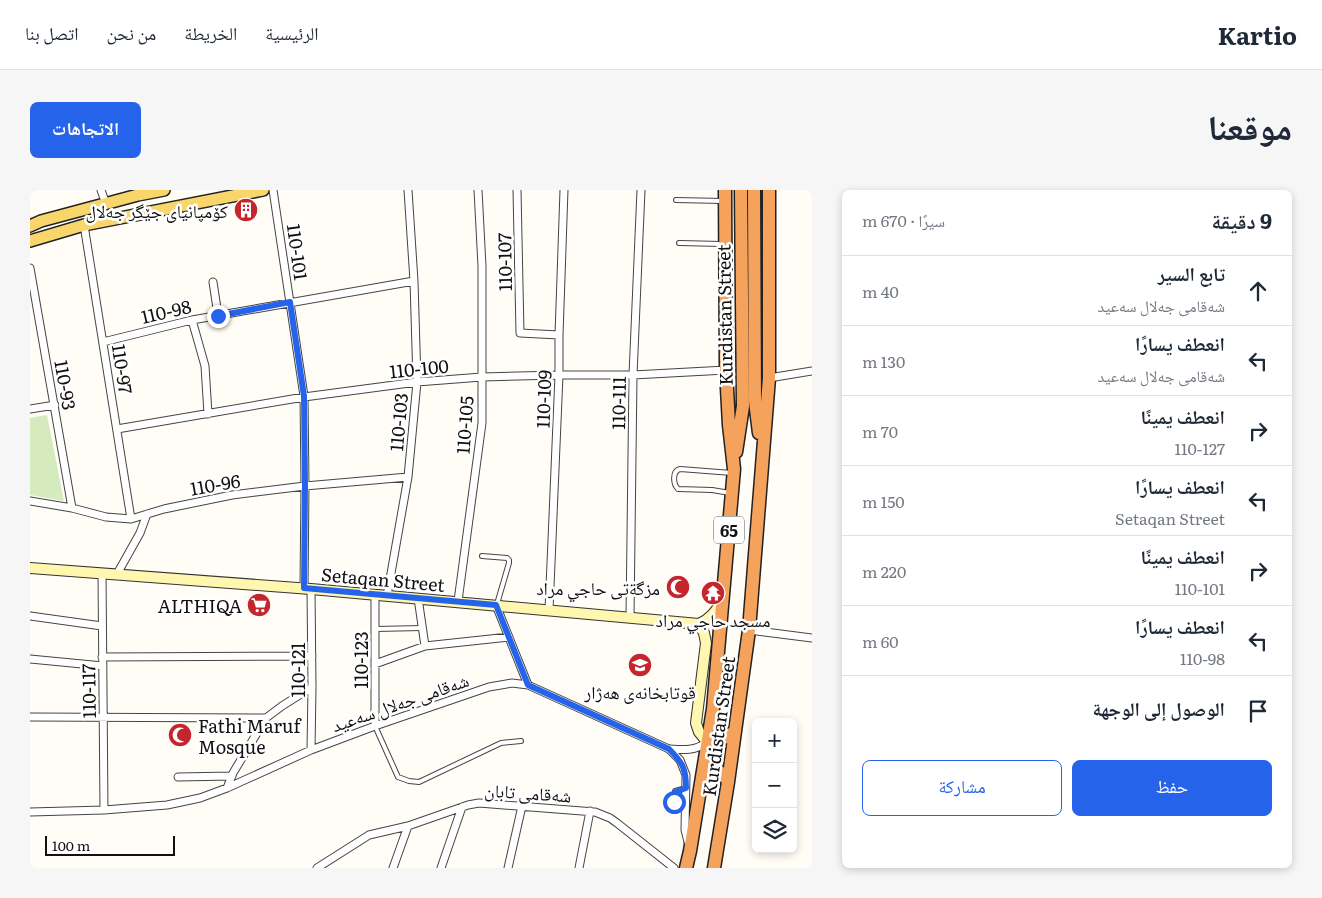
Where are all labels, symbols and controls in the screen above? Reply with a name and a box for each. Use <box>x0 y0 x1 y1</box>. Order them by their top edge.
text: Kartio <box>1218 17 1297 52</box>
text: اتصل بنا <box>25 19 78 46</box>
text: من نحن <box>106 19 156 46</box>
text: الخريطة <box>184 19 237 46</box>
text: الرئيسية <box>265 19 319 46</box>
text: موقعنا <box>1207 99 1292 151</box>
button: الاتجاهات <box>30 102 141 158</box>
place label: کۆمپانیای جێگر جەلال <box>85 197 229 224</box>
building icon: کۆمپانیای جێگر جەلال <box>233 197 259 223</box>
text: 9 دقيقة <box>1212 204 1272 235</box>
text: سيرًا · 670 m <box>862 208 945 232</box>
street label: 110-101 <box>281 222 315 282</box>
street label: 110-107 <box>490 233 518 291</box>
street label: Kurdistan Street <box>709 244 739 386</box>
text: تابع السير <box>1158 259 1225 287</box>
icon: ahead <box>1244 277 1272 305</box>
text: 40 m <box>862 279 899 303</box>
street label: 110-98 <box>138 292 194 330</box>
text: شەقامی جەلال سەعید <box>1097 293 1225 317</box>
route end <box>207 305 230 328</box>
text: انعطف يسارًا <box>1135 329 1225 357</box>
street label: 110-97 <box>106 342 140 396</box>
icon: left <box>1244 347 1272 375</box>
text: 130 m <box>862 349 905 373</box>
street label: 110-100 <box>388 351 450 385</box>
street label: 110-93 <box>48 358 84 412</box>
text: شەقامی جەلال سەعید <box>1097 363 1225 387</box>
street label: 110-109 <box>528 369 558 429</box>
street label: 110-111 <box>604 376 632 430</box>
street label: 110-103 <box>382 392 414 452</box>
street label: 110-105 <box>448 395 480 455</box>
text: انعطف يمينًا <box>1141 402 1225 430</box>
icon: right <box>1244 417 1272 445</box>
text: 70 m <box>862 419 898 443</box>
text: 110-127 <box>1174 436 1225 460</box>
street label: 110-96 <box>188 466 243 502</box>
text: انعطف يسارًا <box>1135 472 1225 500</box>
icon: left <box>1244 487 1272 515</box>
text: 150 m <box>862 489 905 513</box>
text: Setaqan Street <box>1115 506 1225 530</box>
road number: 65 <box>714 516 744 544</box>
text: انعطف يمينًا <box>1141 542 1225 570</box>
icon: right <box>1244 557 1272 585</box>
text: 220 m <box>862 559 906 583</box>
street label: Setaqan Street <box>320 560 447 598</box>
place label: مزگةتی حاجي مراد <box>536 574 660 603</box>
mosque icon: مزگةتی حاجي مراد <box>665 574 691 600</box>
text: 110-101 <box>1175 576 1225 600</box>
temple icon: مسجد حاجي مراد <box>700 580 726 606</box>
place label: ALTHIQA <box>158 592 242 619</box>
supermarket icon: ALTHIQA <box>246 592 272 618</box>
place label: مسجد حاجي مراد <box>656 606 770 635</box>
text: انعطف يسارًا <box>1135 612 1225 640</box>
icon: left <box>1244 627 1272 655</box>
text: 60 m <box>862 629 899 653</box>
street label: 110-123 <box>347 631 374 689</box>
street label: 110-121 <box>284 642 311 698</box>
text: 110-98 <box>1180 646 1225 670</box>
school or university icon: قوتابخانەی هەژار <box>627 652 653 678</box>
street label: Kurdistan Street <box>695 654 741 798</box>
street label: 110-117 <box>74 663 102 719</box>
street label: شەقامی جەلال سەعید <box>328 666 472 738</box>
place label: قوتابخانەی هەژار <box>583 678 696 705</box>
text: الوصول إلى الوجهة <box>1092 694 1225 722</box>
icon: arrive <box>1244 697 1272 725</box>
place label: Fathi Maruf Mosque <box>198 712 302 760</box>
map controls <box>752 718 797 853</box>
button: + <box>752 718 797 763</box>
mosque icon: Fathi Maruf Mosque <box>167 722 193 748</box>
button: مشاركة <box>862 760 1062 816</box>
button: حفظ <box>1072 760 1272 816</box>
button: − <box>752 763 797 808</box>
street label: شەقامی تابان <box>484 775 572 809</box>
route start <box>663 791 686 814</box>
button: layers <box>752 808 797 853</box>
scale bar <box>45 833 175 856</box>
text: 100 m <box>52 835 90 855</box>

